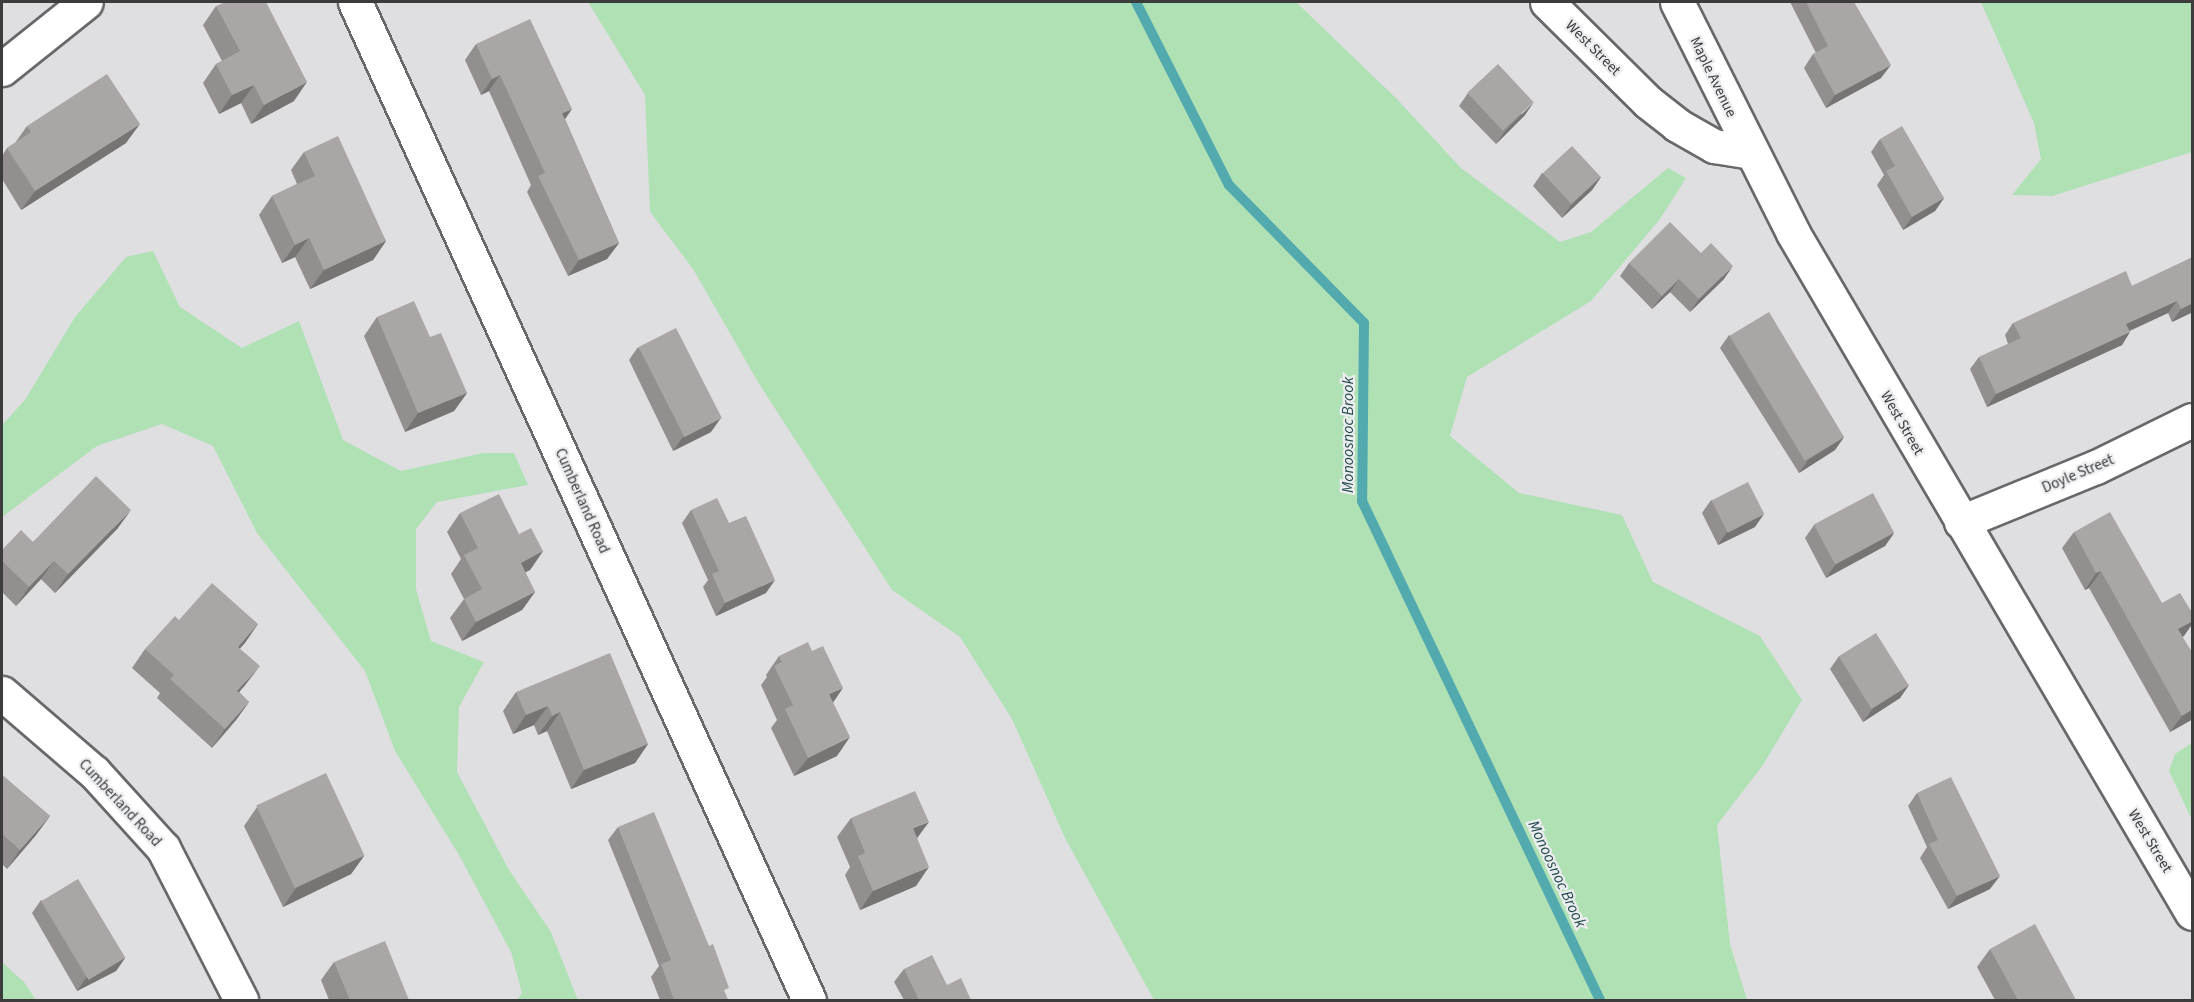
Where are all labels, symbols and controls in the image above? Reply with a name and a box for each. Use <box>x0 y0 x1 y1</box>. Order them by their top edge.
street label: West Street <box>1562 17 1624 79</box>
street label: Maple Avenue <box>1686 34 1740 120</box>
water label: Monoosnoc Brook <box>1338 377 1358 493</box>
street label: West Street <box>1876 388 1928 458</box>
street label: Cumberland Road <box>551 446 613 556</box>
street label: Doyle Street <box>2039 451 2117 497</box>
street label: Cumberland Road <box>75 756 165 850</box>
street label: West Street <box>2124 806 2176 876</box>
water label: Monoosnoc Brook <box>1524 817 1590 931</box>

